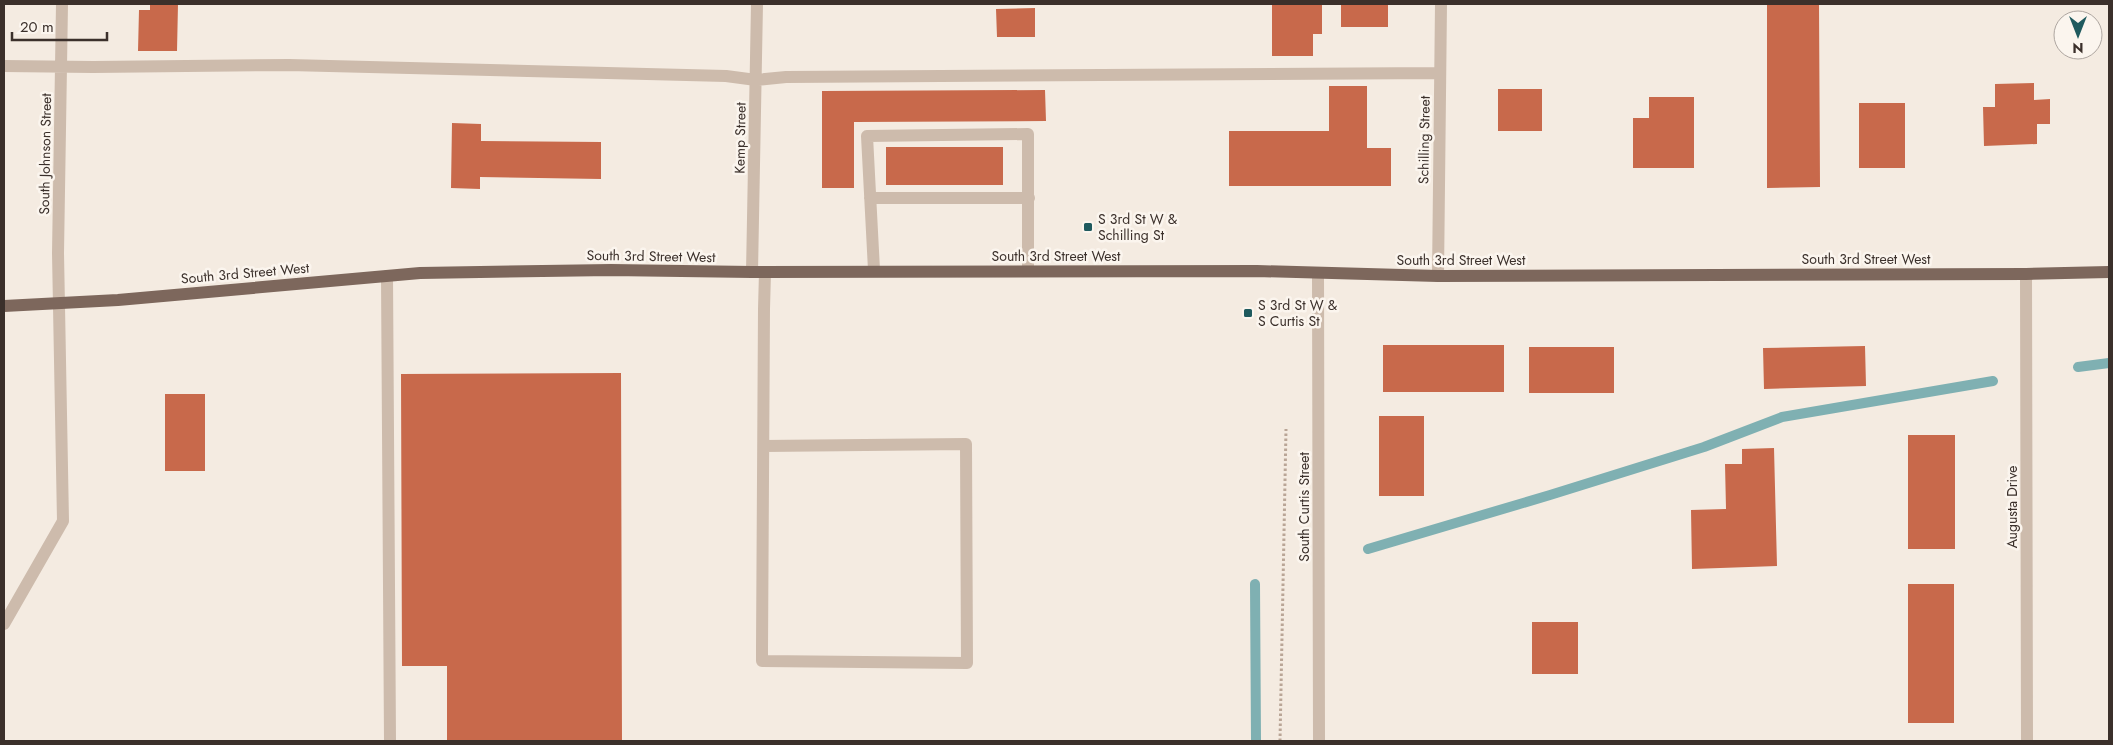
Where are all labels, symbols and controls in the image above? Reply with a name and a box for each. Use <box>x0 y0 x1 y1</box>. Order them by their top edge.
scale bar <box>12 10 108 42</box>
north arrow <box>2053 10 2103 60</box>
text: 20 m <box>20 16 54 38</box>
text: N <box>2072 38 2084 58</box>
street label: South Johnson Street <box>34 92 56 215</box>
street label: Schilling Street <box>1413 95 1435 184</box>
street label: Kemp Street <box>729 102 751 174</box>
place label: S 3rd St W & Schilling St <box>1098 209 1178 245</box>
marker: S 3rd St W & Schilling St <box>1082 221 1094 233</box>
street label: South 3rd Street West <box>586 245 716 267</box>
street label: South 3rd Street West <box>992 246 1121 266</box>
street label: South 3rd Street West <box>1802 249 1931 269</box>
street label: South 3rd Street West <box>1397 250 1526 270</box>
street label: South 3rd Street West <box>180 257 311 289</box>
place label: S 3rd St W & S Curtis St <box>1258 295 1338 331</box>
marker: S 3rd St W & S Curtis St <box>1242 307 1254 319</box>
street label: South Curtis Street <box>1294 452 1314 562</box>
street label: Augusta Drive <box>2002 466 2022 548</box>

